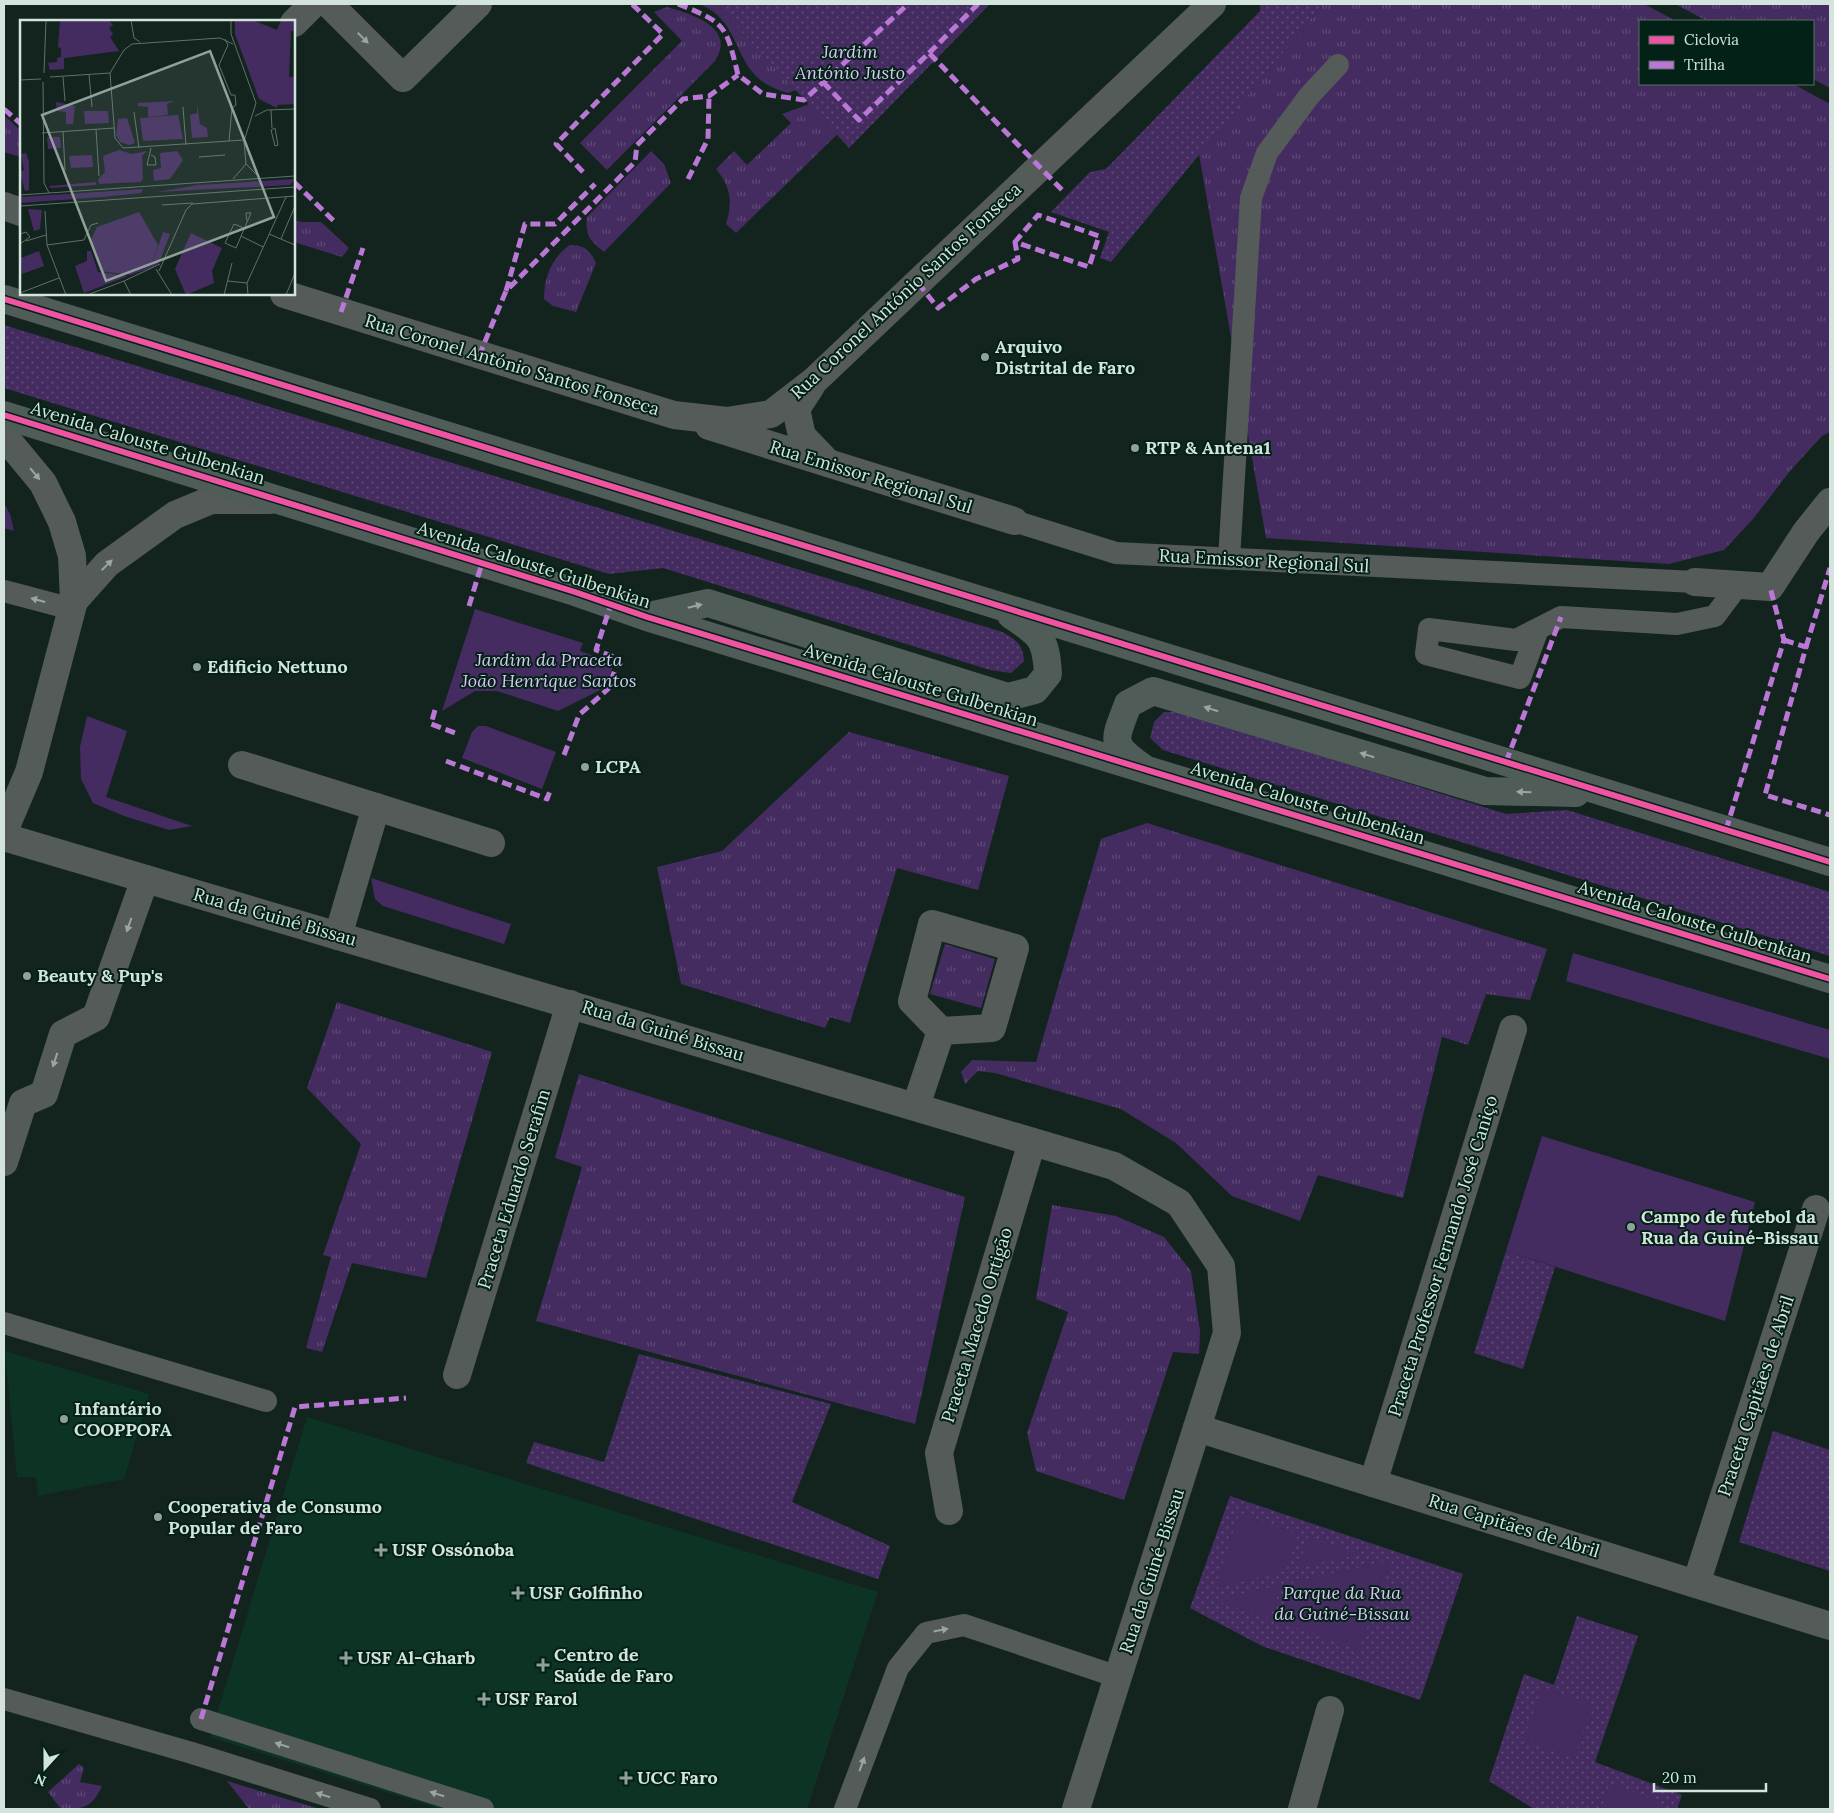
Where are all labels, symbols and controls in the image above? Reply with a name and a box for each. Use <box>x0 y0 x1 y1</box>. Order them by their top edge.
inset map <box>20 20 295 295</box>
legend <box>1639 20 1814 85</box>
text: Ciclovia <box>1684 30 1739 49</box>
one-way arrow <box>357 32 369 44</box>
park label: Jardim António Justo <box>794 40 905 84</box>
text: Trilha <box>1684 55 1725 74</box>
street label: Rua Coronel António Santos Fonseca <box>785 177 1026 404</box>
street label: Rua Coronel António Santos Fonseca <box>362 309 662 420</box>
place label: Arquivo Distrital de Faro <box>995 335 1135 379</box>
marker: Arquivo Distrital de Faro <box>979 351 991 363</box>
street label: Avenida Calouste Gulbenkian <box>27 396 268 489</box>
street label: Rua Emissor Regional Sul <box>767 435 975 518</box>
place label: RTP & Antena1 <box>1145 436 1271 459</box>
marker: RTP & Antena1 <box>1129 442 1141 454</box>
one-way arrow <box>29 467 41 479</box>
street label: Avenida Calouste Gulbenkian <box>414 516 654 613</box>
street label: Rua Emissor Regional Sul <box>1158 544 1370 578</box>
one-way arrow <box>101 559 113 571</box>
one-way arrow <box>30 596 45 604</box>
one-way arrow <box>687 602 702 610</box>
street label: Avenida Calouste Gulbenkian <box>800 638 1041 731</box>
park label: Jardim da Praceta João Henrique Santos <box>461 648 636 692</box>
place label: Edificio Nettuno <box>207 655 348 678</box>
marker: Edificio Nettuno <box>191 661 203 673</box>
one-way arrow <box>1204 704 1219 712</box>
one-way arrow <box>1359 751 1374 759</box>
place label: LCPA <box>595 755 641 778</box>
street label: Avenida Calouste Gulbenkian <box>1187 756 1428 849</box>
marker: LCPA <box>579 761 591 773</box>
one-way arrow <box>1516 788 1532 796</box>
street label: Avenida Calouste Gulbenkian <box>1574 875 1815 968</box>
street label: Rua da Guiné Bissau <box>191 882 360 951</box>
one-way arrow <box>125 918 133 933</box>
place label: Beauty & Pup's <box>37 964 163 987</box>
marker: Beauty & Pup's <box>21 970 33 982</box>
street label: Rua da Guiné Bissau <box>579 995 747 1066</box>
one-way arrow <box>50 1053 58 1068</box>
street label: Praceta Eduardo Serafim <box>472 1086 555 1292</box>
street label: Praceta Professor Fernando José Caniço <box>1383 1092 1502 1419</box>
place label: Campo de futebol da Rua da Guiné-Bissau <box>1641 1205 1819 1249</box>
marker: Campo de futebol da Rua da Guiné-Bissau <box>1625 1221 1637 1233</box>
street label: Praceta Macedo Ortigão <box>936 1224 1017 1425</box>
street label: Praceta Capitães de Abril <box>1712 1292 1799 1499</box>
place label: Infantário COOPPOFA <box>74 1397 172 1441</box>
marker: Infantário COOPPOFA <box>58 1413 70 1425</box>
street label: Rua da Guiné-Bissau <box>1114 1485 1189 1656</box>
street label: Rua Capitães de Abril <box>1426 1489 1603 1563</box>
place label: Cooperativa de Consumo Popular de Faro <box>168 1495 382 1539</box>
marker: Cooperativa de Consumo Popular de Faro <box>152 1511 164 1523</box>
place label: USF Ossónoba <box>392 1538 515 1561</box>
marker: USF Ossónoba <box>374 1543 388 1557</box>
place label: USF Golfinho <box>529 1581 643 1604</box>
park label: Parque da Rua da Guiné-Bissau <box>1274 1581 1410 1625</box>
marker: USF Golfinho <box>511 1586 525 1600</box>
one-way arrow <box>934 1626 949 1634</box>
place label: Centro de Saúde de Faro <box>554 1643 673 1687</box>
place label: USF Al-Gharb <box>357 1646 475 1669</box>
marker: USF Al-Gharb <box>339 1651 353 1665</box>
marker: Centro de Saúde de Faro <box>536 1658 550 1672</box>
place label: USF Farol <box>495 1687 578 1710</box>
marker: USF Farol <box>477 1692 491 1706</box>
one-way arrow <box>274 1741 289 1749</box>
north arrow <box>20 1743 70 1793</box>
one-way arrow <box>859 1756 866 1771</box>
scale bar <box>1654 1760 1766 1792</box>
place label: UCC Faro <box>637 1766 718 1789</box>
text: 20 m <box>1662 1768 1697 1787</box>
text: N <box>32 1770 49 1790</box>
marker: UCC Faro <box>619 1771 633 1785</box>
one-way arrow <box>316 1790 331 1798</box>
one-way arrow <box>429 1790 444 1798</box>

